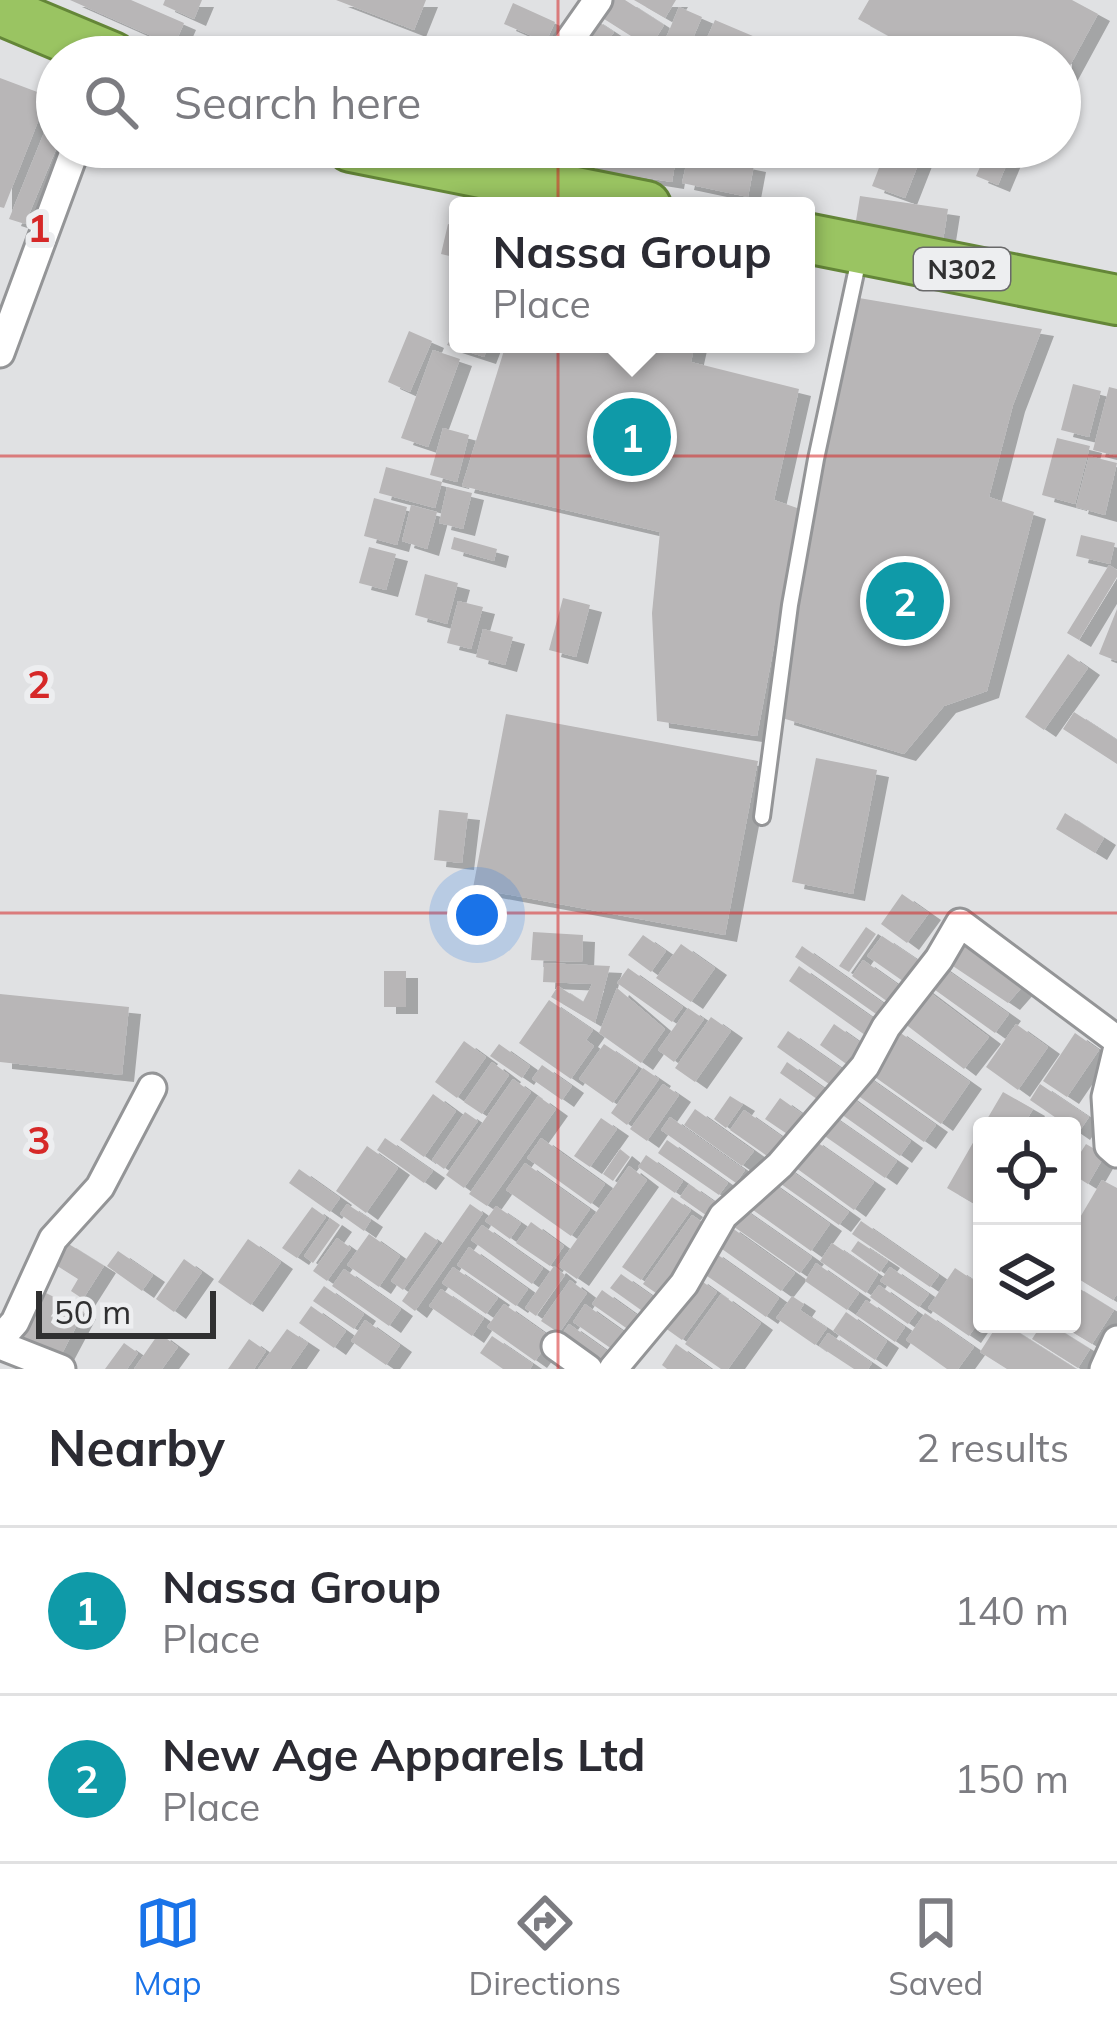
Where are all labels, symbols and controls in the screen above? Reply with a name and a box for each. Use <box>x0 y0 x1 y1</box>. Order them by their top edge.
search box <box>36 36 1081 168</box>
icon: search <box>78 69 144 135</box>
text: Search here <box>174 74 421 130</box>
popup <box>449 197 815 353</box>
text: 1 <box>27 203 51 252</box>
text: Nassa Group <box>492 223 772 279</box>
road number: N302 <box>914 248 1010 290</box>
text: Place <box>492 279 591 328</box>
pin: 1 <box>593 392 671 482</box>
pin: 2 <box>866 556 944 646</box>
text: 2 <box>27 659 51 708</box>
your location <box>447 885 507 945</box>
text: 3 <box>27 1115 51 1164</box>
map controls <box>973 1117 1081 1333</box>
button: locate <box>973 1117 1081 1225</box>
button: layers <box>973 1225 1081 1333</box>
scale bar <box>36 1285 216 1338</box>
text: 50 m <box>54 1291 131 1332</box>
text: Nearby <box>48 1415 225 1479</box>
text: 2 results <box>916 1423 1069 1472</box>
text: Nassa Group <box>162 1558 441 1614</box>
text: 1 <box>75 1586 99 1635</box>
text: 140 m <box>954 1586 1069 1635</box>
text: Place <box>162 1614 260 1663</box>
text: New Age Apparels Ltd <box>162 1726 645 1782</box>
text: 2 <box>75 1754 99 1803</box>
text: 150 m <box>954 1754 1069 1803</box>
text: Place <box>162 1782 260 1831</box>
tab: Map <box>134 1890 201 2003</box>
tab: Directions <box>469 1890 621 2003</box>
tab: Saved <box>888 1890 983 2003</box>

